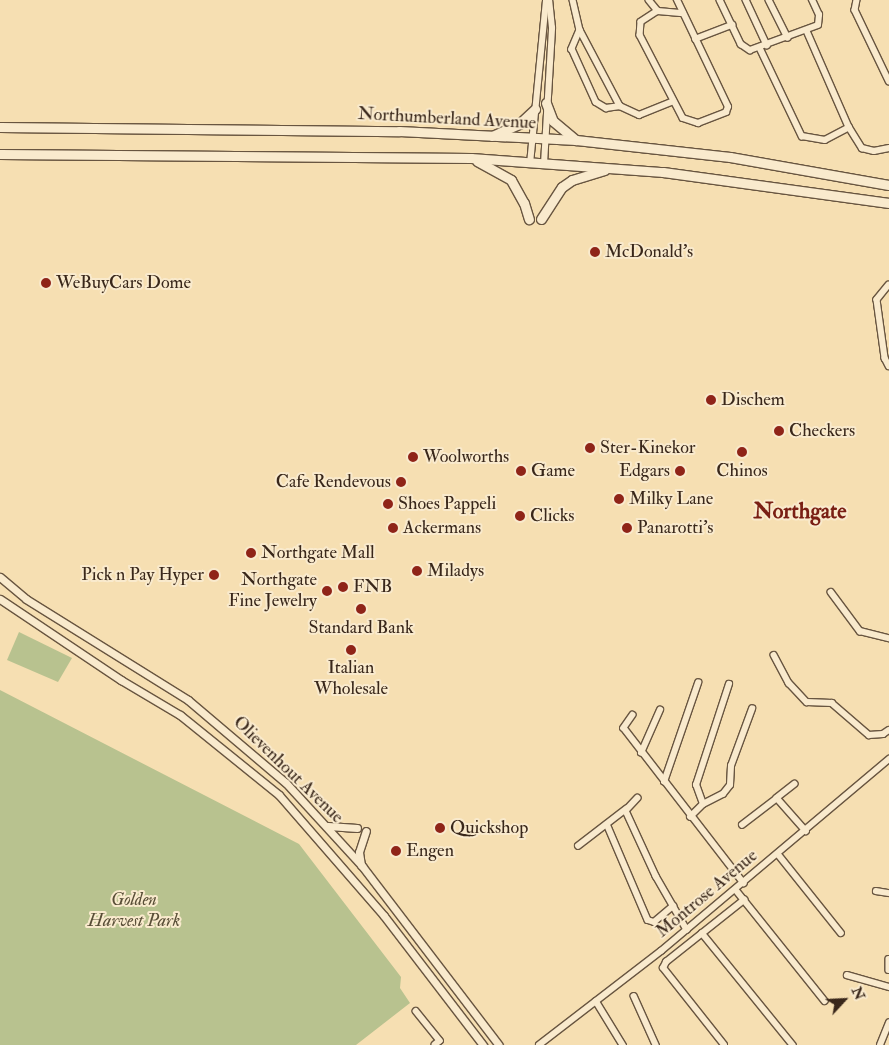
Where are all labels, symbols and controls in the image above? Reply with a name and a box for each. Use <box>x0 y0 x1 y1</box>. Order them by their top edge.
street label: Northumberland Avenue <box>357 104 537 134</box>
place label: McDonald's <box>605 241 693 263</box>
marker: McDonald's <box>589 246 601 258</box>
place label: WeBuyCars Dome <box>56 272 191 294</box>
marker: WeBuyCars Dome <box>40 277 52 289</box>
place label: Dischem <box>721 389 785 411</box>
marker: Dischem <box>705 394 717 406</box>
place label: Checkers <box>789 420 855 442</box>
marker: Checkers <box>773 425 785 437</box>
place label: Ster-Kinekor <box>600 437 696 459</box>
marker: Ster-Kinekor <box>584 442 596 454</box>
place label: Woolworths <box>423 446 509 468</box>
marker: Chinos <box>736 446 748 458</box>
marker: Woolworths <box>407 451 419 463</box>
place label: Game <box>531 460 575 482</box>
place label: Edgars <box>619 460 670 482</box>
place label: Chinos <box>716 460 768 482</box>
marker: Game <box>515 465 527 477</box>
marker: Edgars <box>674 465 686 477</box>
place label: Cafe Rendevous <box>276 471 391 493</box>
marker: Cafe Rendevous <box>395 476 407 488</box>
place label: Milky Lane <box>629 488 713 510</box>
place label: Shoes Pappeli <box>398 493 496 515</box>
marker: Milky Lane <box>613 493 625 505</box>
marker: Shoes Pappeli <box>382 498 394 510</box>
district label: Northgate <box>754 499 846 525</box>
place label: Clicks <box>530 505 574 527</box>
marker: Clicks <box>514 510 526 522</box>
place label: Ackermans <box>403 517 481 539</box>
place label: Panarotti's <box>637 517 713 539</box>
marker: Ackermans <box>387 522 399 534</box>
marker: Panarotti's <box>621 522 633 534</box>
place label: Northgate Mall <box>261 542 375 564</box>
marker: Northgate Mall <box>245 547 257 559</box>
place label: Miladys <box>427 560 484 582</box>
place label: Pick n Pay Hyper <box>81 564 204 586</box>
marker: Miladys <box>411 565 423 577</box>
marker: Pick n Pay Hyper <box>208 569 220 581</box>
place label: Northgate Fine Jewelry <box>228 570 317 612</box>
place label: FNB <box>353 576 392 598</box>
marker: FNB <box>337 581 349 593</box>
marker: Northgate Fine Jewelry <box>321 585 333 597</box>
marker: Standard Bank <box>355 603 367 615</box>
place label: Standard Bank <box>308 617 414 639</box>
marker: Italian Wholesale <box>345 644 357 656</box>
place label: Italian Wholesale <box>314 658 388 701</box>
street label: Olievenhout Avenue <box>228 712 348 828</box>
place label: Quickshop <box>450 817 528 839</box>
marker: Quickshop <box>434 822 446 834</box>
place label: Engen <box>406 840 454 862</box>
marker: Engen <box>390 845 402 857</box>
street label: Montrose Avenue <box>652 845 762 943</box>
park label: Golden Harvest Park <box>88 890 180 932</box>
north arrow <box>819 975 869 1025</box>
text: N <box>848 984 868 1003</box>

